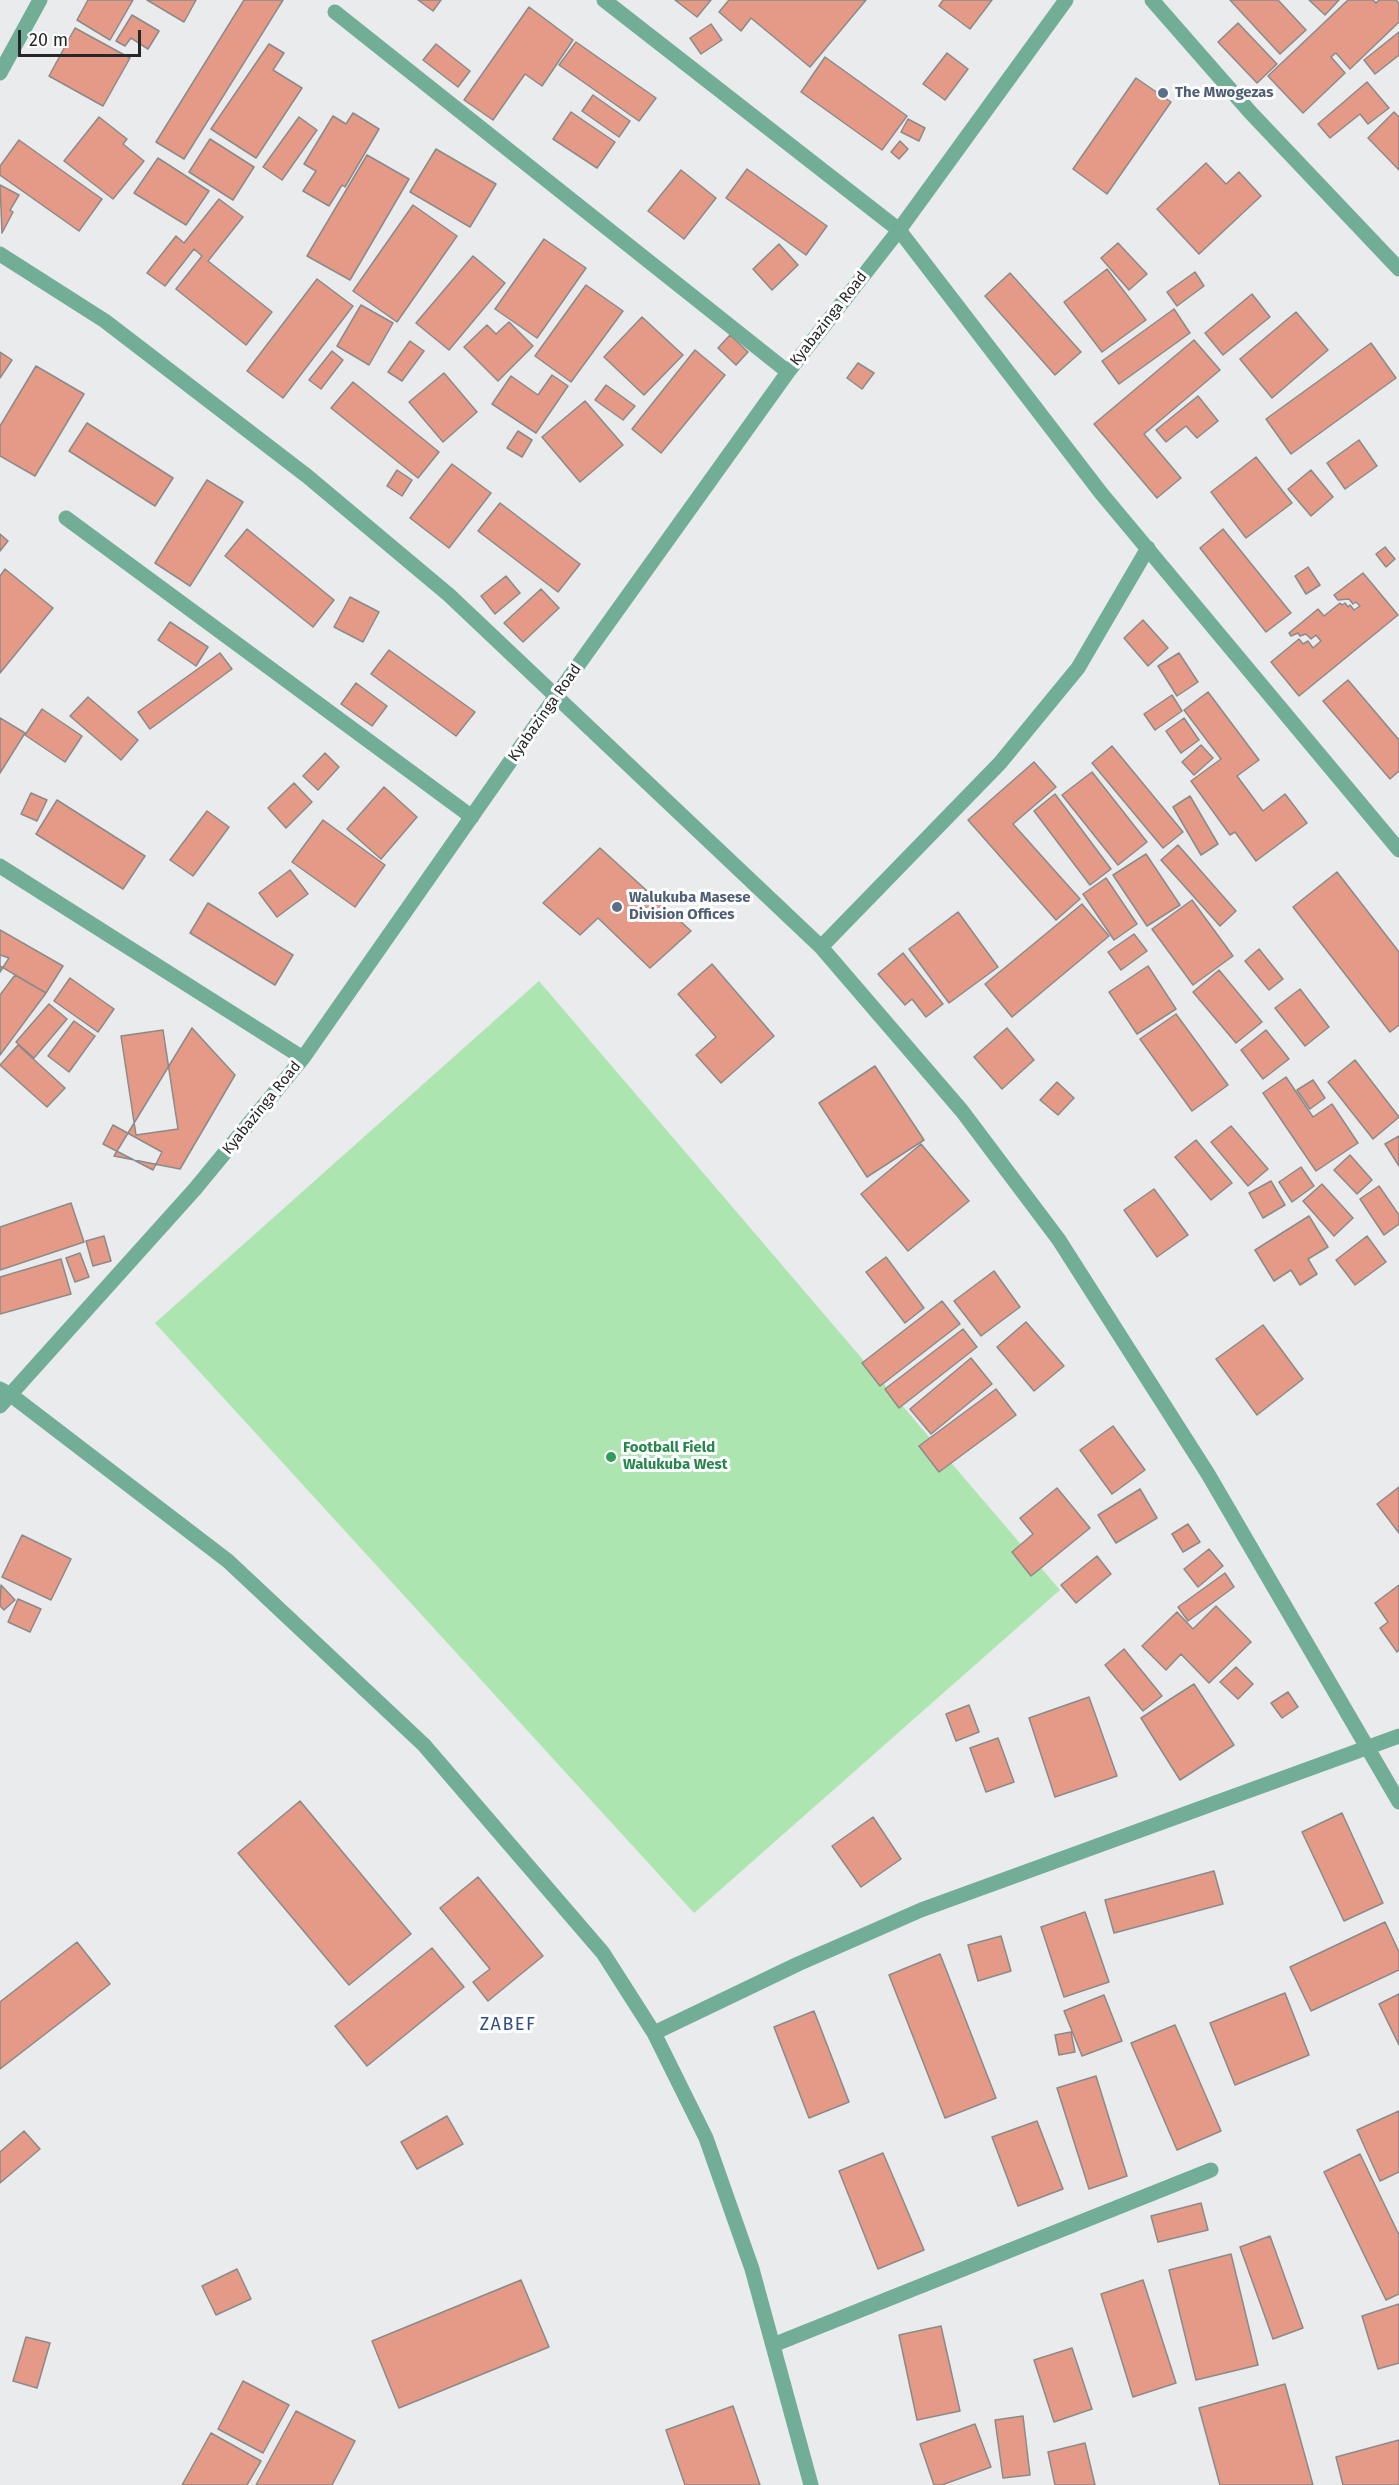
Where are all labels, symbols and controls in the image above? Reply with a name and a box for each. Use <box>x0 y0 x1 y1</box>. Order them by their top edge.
scale bar <box>21 18 144 56</box>
text: 20 m <box>29 29 68 51</box>
place label: The Mwogezas <box>1175 84 1273 102</box>
marker: The Mwogezas <box>1156 86 1170 100</box>
street label: Kyabazinga Road <box>787 268 871 370</box>
street label: Kyabazinga Road <box>505 661 585 765</box>
place label: Walukuba Masese Division Offices <box>629 889 751 924</box>
marker: Walukuba Masese Division Offices <box>610 900 624 914</box>
street label: Kyabazinga Road <box>219 1058 305 1158</box>
place label: Football Field Walukuba West <box>623 1439 728 1474</box>
marker: Football Field Walukuba West <box>604 1450 618 1464</box>
district label: ZABEF <box>480 2014 536 2036</box>

